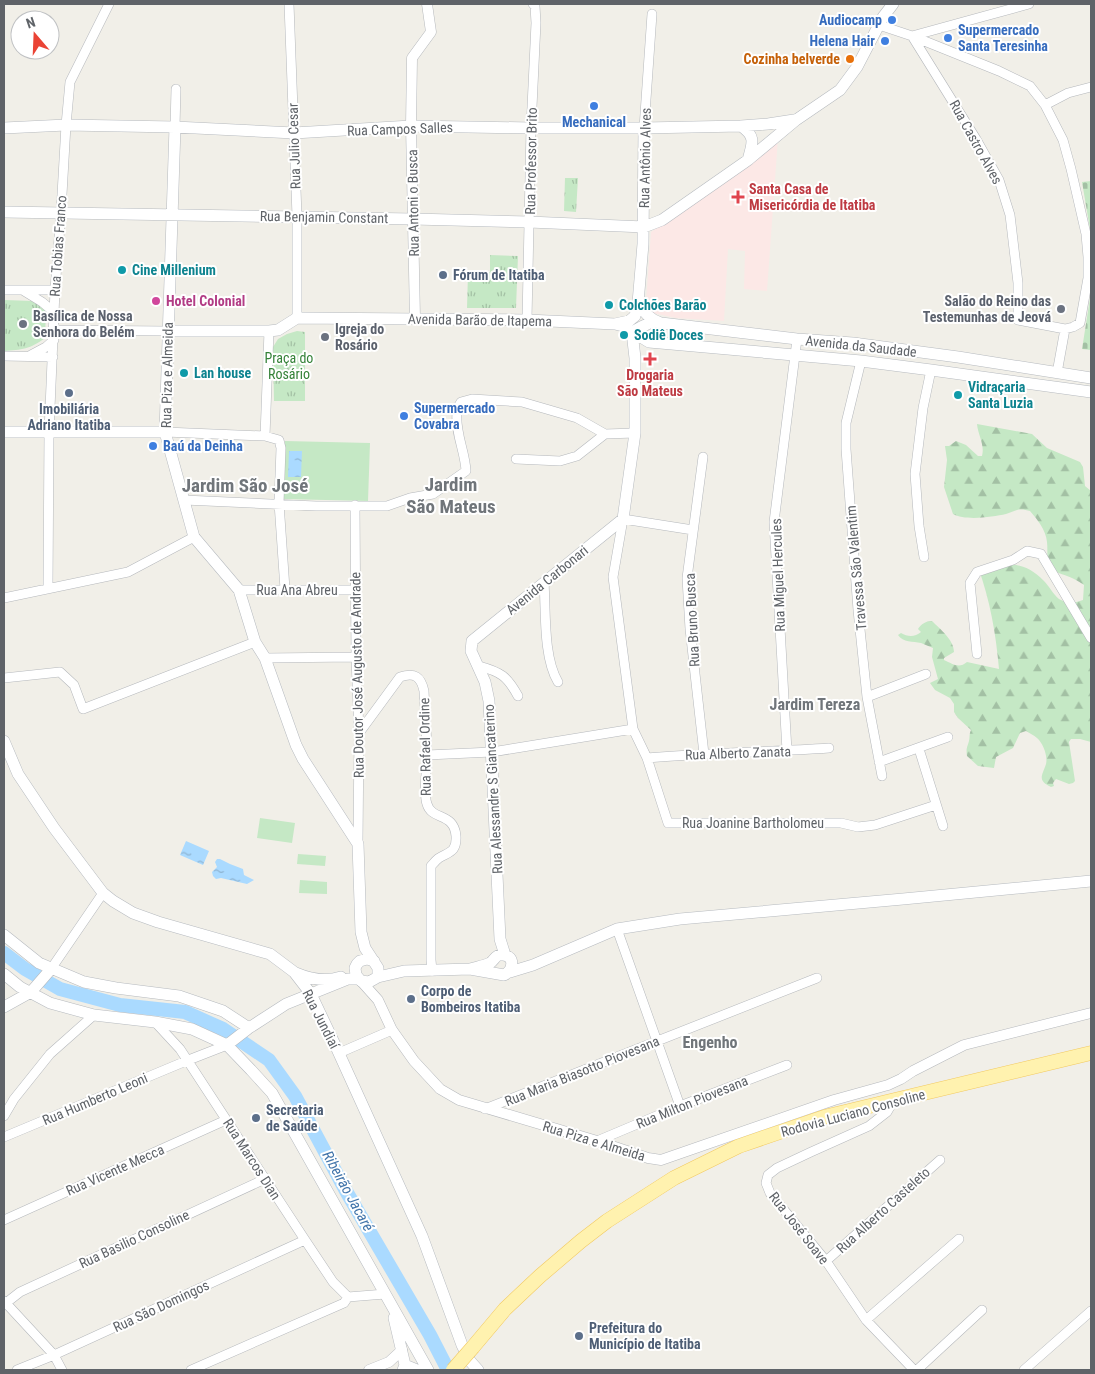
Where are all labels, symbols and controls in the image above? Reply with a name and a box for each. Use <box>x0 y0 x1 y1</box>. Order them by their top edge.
north arrow <box>10 10 60 60</box>
place label: Audiocamp <box>819 12 882 28</box>
text: N <box>24 14 37 32</box>
marker: Audiocamp <box>886 14 898 26</box>
place label: Supermercado Santa Teresinha <box>958 22 1048 54</box>
marker: Supermercado Santa Teresinha <box>942 32 954 44</box>
place label: Helena Hair <box>809 33 875 49</box>
marker: Helena Hair <box>879 35 891 47</box>
place label: Cozinha belverde <box>744 51 840 67</box>
marker: Cozinha belverde <box>844 53 856 65</box>
street label: Rua Castro Alves <box>946 97 1006 187</box>
marker: Mechanical <box>588 100 600 112</box>
street label: Rua Julio Cesar <box>285 103 303 189</box>
street label: Rua Professor Brito <box>522 107 540 215</box>
street label: Rua Antônio Alves <box>636 108 654 208</box>
place label: Mechanical <box>562 114 626 130</box>
street label: Rua Campos Salles <box>347 119 453 139</box>
street label: Rua Antoni o Busca <box>404 149 422 257</box>
place label: Santa Casa de Misericórdia de Itatiba <box>749 181 876 213</box>
marker: Santa Casa de Misericórdia de Itatiba <box>731 190 745 204</box>
street label: Rua Tobias Franco <box>46 195 70 297</box>
street label: Rua Benjamin Constant <box>260 208 388 226</box>
place label: Cine Millenium <box>132 262 216 278</box>
marker: Cine Millenium <box>116 264 128 276</box>
place label: Fórum de Itatiba <box>453 267 545 283</box>
marker: Fórum de Itatiba <box>437 269 449 281</box>
place label: Hotel Colonial <box>166 293 245 309</box>
place label: Salão do Reino das Testemunhas de Jeová <box>923 293 1051 325</box>
marker: Hotel Colonial <box>150 295 162 307</box>
place label: Colchões Barão <box>619 297 707 313</box>
marker: Colchões Barão <box>603 299 615 311</box>
marker: Salão do Reino das Testemunhas de Jeová <box>1055 303 1067 315</box>
place label: Basílica de Nossa Senhora do Belém <box>33 308 135 340</box>
street label: Avenida Barão de Itapema <box>408 311 552 329</box>
marker: Basílica de Nossa Senhora do Belém <box>17 318 29 330</box>
place label: Igreja do Rosário <box>335 321 384 353</box>
street label: Rua Piza e Almeida <box>158 322 176 428</box>
place label: Sodiê Doces <box>634 327 703 343</box>
marker: Sodiê Doces <box>618 329 630 341</box>
marker: Igreja do Rosário <box>319 331 331 343</box>
street label: Avenida da Saudade <box>805 332 918 360</box>
park label: Praça do Rosário <box>265 350 313 382</box>
marker: Drogaria São Mateus <box>644 353 656 365</box>
place label: Lan house <box>194 365 252 381</box>
marker: Lan house <box>178 367 190 379</box>
place label: Drogaria São Mateus <box>617 367 683 399</box>
place label: Vidraçaria Santa Luzia <box>968 379 1033 411</box>
marker: Imobiliária Adriano Itatiba <box>63 387 75 399</box>
marker: Vidraçaria Santa Luzia <box>952 389 964 401</box>
place label: Supermercado Covabra <box>414 400 495 432</box>
place label: Imobiliária Adriano Itatiba <box>27 401 111 433</box>
marker: Supermercado Covabra <box>398 410 410 422</box>
place label: Baú da Deinha <box>163 438 243 454</box>
marker: Baú da Deinha <box>147 440 159 452</box>
district label: Jardim São Mateus <box>406 473 496 518</box>
district label: Jardim São José <box>182 474 308 497</box>
street label: Travessa São Valentim <box>843 505 869 631</box>
street label: Rua Miguel Hercules <box>768 518 788 632</box>
street label: Avenida Carbonari <box>503 542 591 618</box>
street label: Rua Doutor José Augusto de Andrade <box>347 571 367 778</box>
street label: Rua Bruno Busca <box>682 573 702 667</box>
street label: Rua Ana Abreu <box>256 582 338 598</box>
district label: Jardim Tereza <box>770 695 861 714</box>
street label: Rua Rafael Ordine <box>416 697 434 796</box>
street label: Rua Alessandre S Giancaterino <box>481 704 505 874</box>
street label: Rua Alberto Zanata <box>685 743 791 763</box>
street label: Rua Joanine Bartholomeu <box>682 815 824 831</box>
place label: Corpo de Bombeiros Itatiba <box>421 983 521 1015</box>
street label: Rua Jundiaí <box>299 987 343 1052</box>
marker: Corpo de Bombeiros Itatiba <box>405 993 417 1005</box>
street label: Rua Maria Biasotto Piovesana <box>502 1033 662 1109</box>
district label: Engenho <box>682 1033 738 1052</box>
street label: Rua Humberto Leoni <box>40 1070 150 1128</box>
street label: Rua Milton Piovesana <box>634 1072 750 1132</box>
street label: Rodovia Luciano Consoline <box>779 1086 927 1140</box>
place label: Secretaria de Saúde <box>266 1102 324 1134</box>
marker: Secretaria de Saúde <box>250 1112 262 1124</box>
street label: Rua Marcos Dian <box>220 1116 284 1202</box>
street label: Rua Piza e Almeida <box>541 1118 647 1164</box>
street label: Rua Vicente Mecca <box>63 1141 167 1199</box>
water label: Ribeirão Jacaré <box>319 1148 378 1234</box>
street label: Rua Alberto Casteleto <box>833 1164 933 1256</box>
street label: Rua José Soave <box>766 1189 832 1268</box>
street label: Rua Basilio Consoline <box>76 1206 192 1272</box>
street label: Rua São Domingos <box>110 1277 212 1335</box>
place label: Prefeitura do Município de Itatiba <box>589 1320 701 1352</box>
marker: Prefeitura do Município de Itatiba <box>573 1330 585 1342</box>

